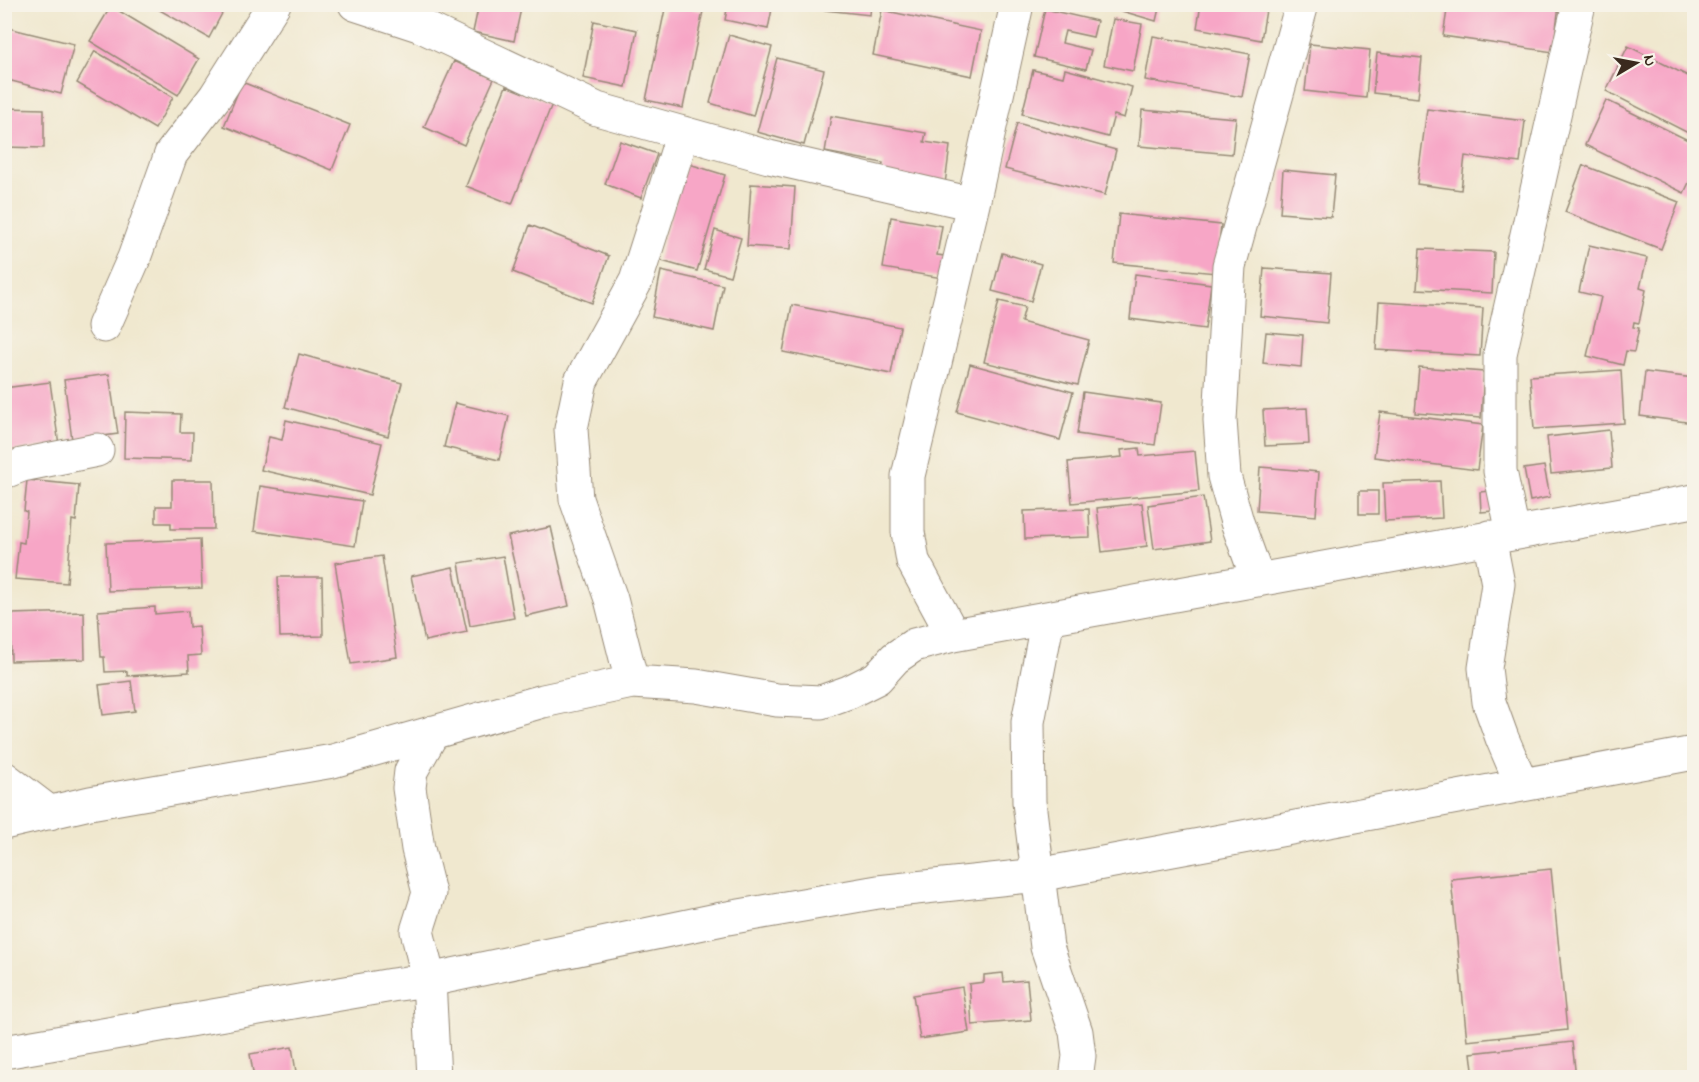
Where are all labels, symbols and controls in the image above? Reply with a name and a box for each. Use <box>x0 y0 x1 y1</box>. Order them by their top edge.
north arrow <box>1606 33 1666 93</box>
text: N <box>1636 53 1662 68</box>

